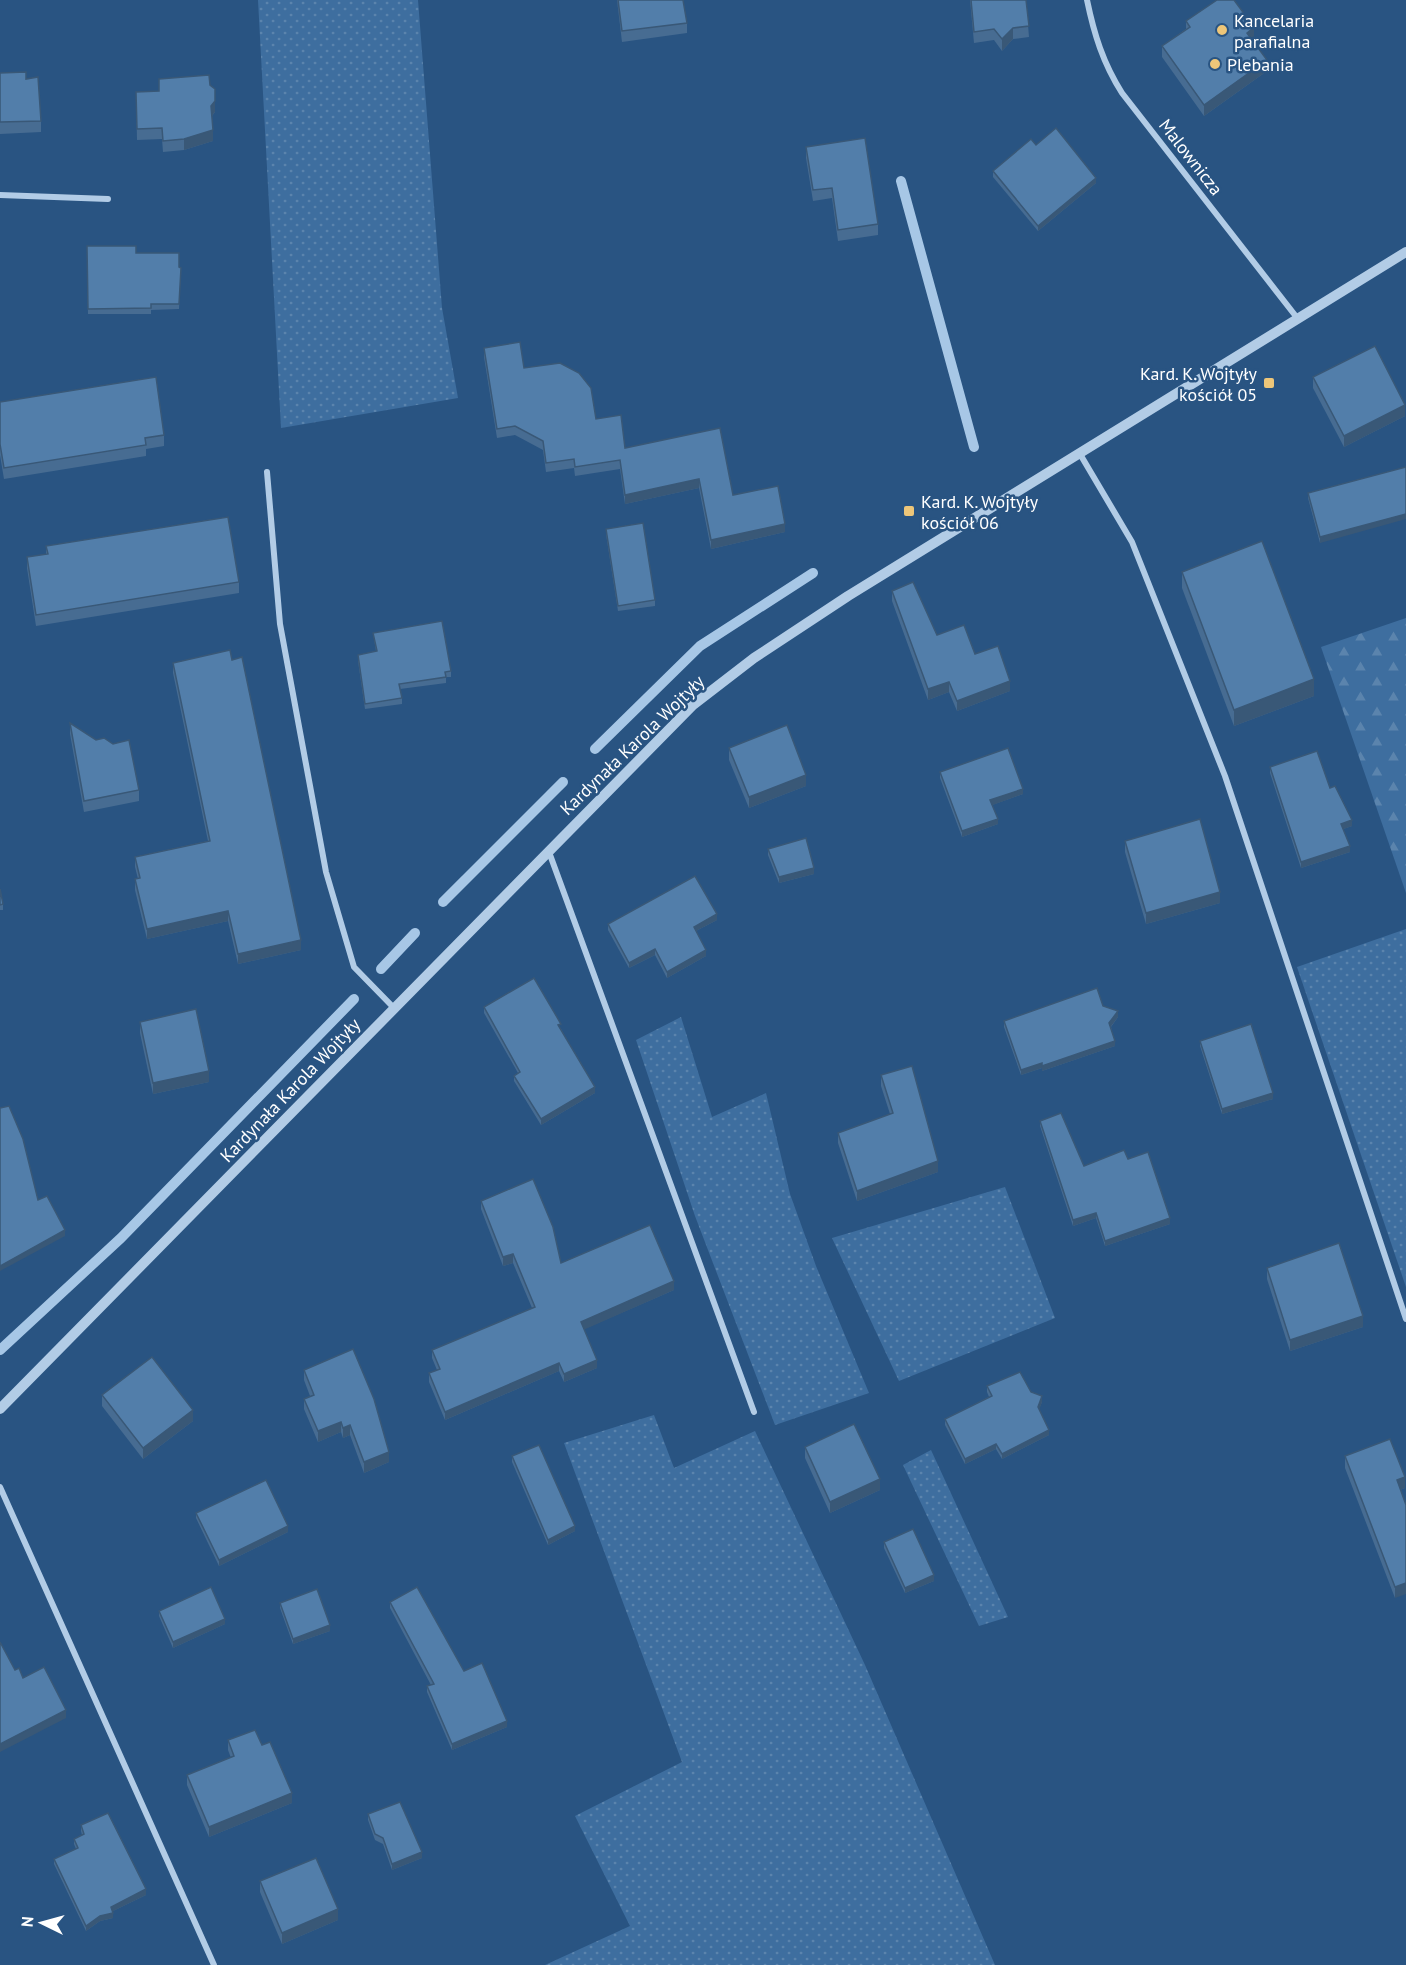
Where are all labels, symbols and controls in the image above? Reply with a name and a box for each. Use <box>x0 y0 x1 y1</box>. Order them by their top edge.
place label: Kancelaria parafialna <box>1234 9 1314 53</box>
marker: Kancelaria parafialna <box>1215 23 1229 37</box>
place label: Plebania <box>1227 53 1294 76</box>
marker: Plebania <box>1208 57 1222 71</box>
street label: Malownicza <box>1154 114 1228 200</box>
place label: Kard. K. Wojtyły kościół 05 <box>1140 362 1258 406</box>
marker: Kard. K. Wojtyły kościół 05 <box>1262 376 1276 390</box>
place label: Kard. K. Wojtyły kościół 06 <box>921 490 1039 534</box>
marker: Kard. K. Wojtyły kościół 06 <box>902 504 916 518</box>
street label: Kardynała Karola Wojtyły <box>555 670 709 820</box>
street label: Kardynała Karola Wojtyły <box>215 1013 365 1167</box>
north arrow <box>12 1893 72 1953</box>
text: N <box>17 1916 37 1928</box>

